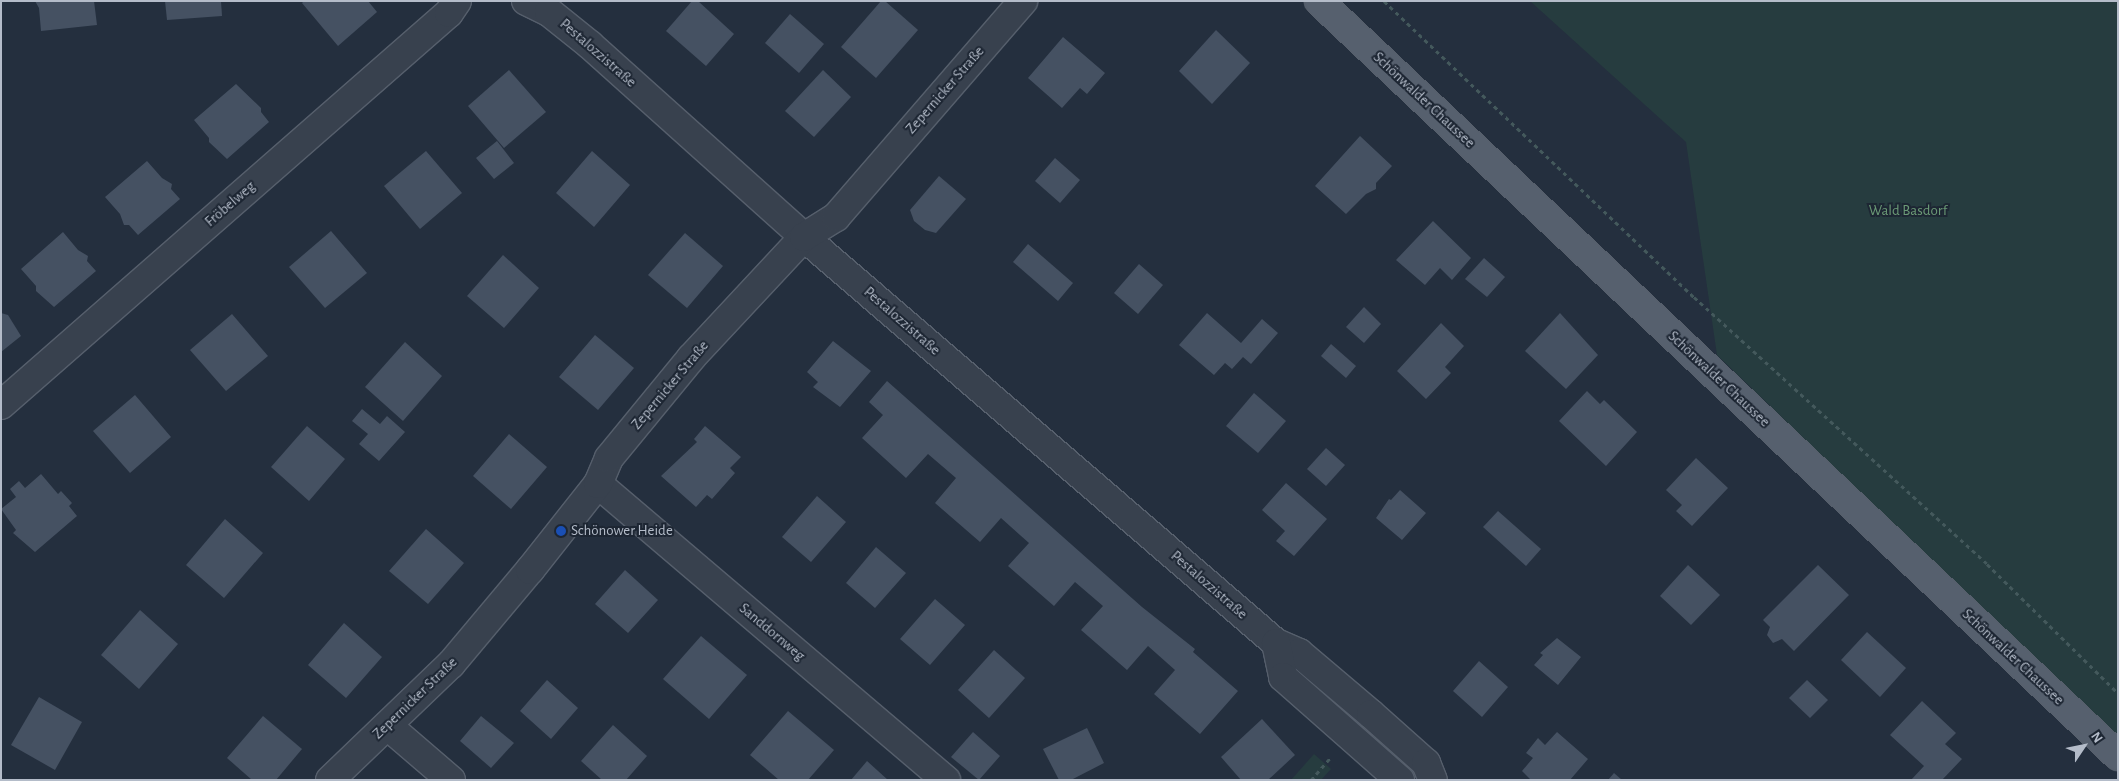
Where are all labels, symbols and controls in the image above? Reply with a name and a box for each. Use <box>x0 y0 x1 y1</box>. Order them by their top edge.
street label: Pestalozzistraße <box>556 15 640 91</box>
street label: Zepernicker Straße <box>902 42 988 138</box>
street label: Schönwalder Chaussee <box>1369 48 1479 152</box>
street label: Fröbelweg <box>201 177 259 231</box>
park label: Wald Basdorf <box>1869 202 1947 220</box>
street label: Pestalozzistraße <box>860 283 944 359</box>
street label: Schönwalder Chaussee <box>1664 327 1774 431</box>
street label: Zepernicker Straße <box>628 337 712 433</box>
place label: Schönower Heide <box>571 522 673 540</box>
marker: Schönower Heide <box>555 525 567 537</box>
street label: Pestalozzistraße <box>1167 547 1251 623</box>
street label: Sanddornweg <box>735 599 809 665</box>
street label: Schönwalder Chaussee <box>1958 605 2068 709</box>
street label: Zepernicker Straße <box>369 653 461 743</box>
north arrow <box>2059 721 2109 771</box>
text: N <box>2088 730 2105 746</box>

